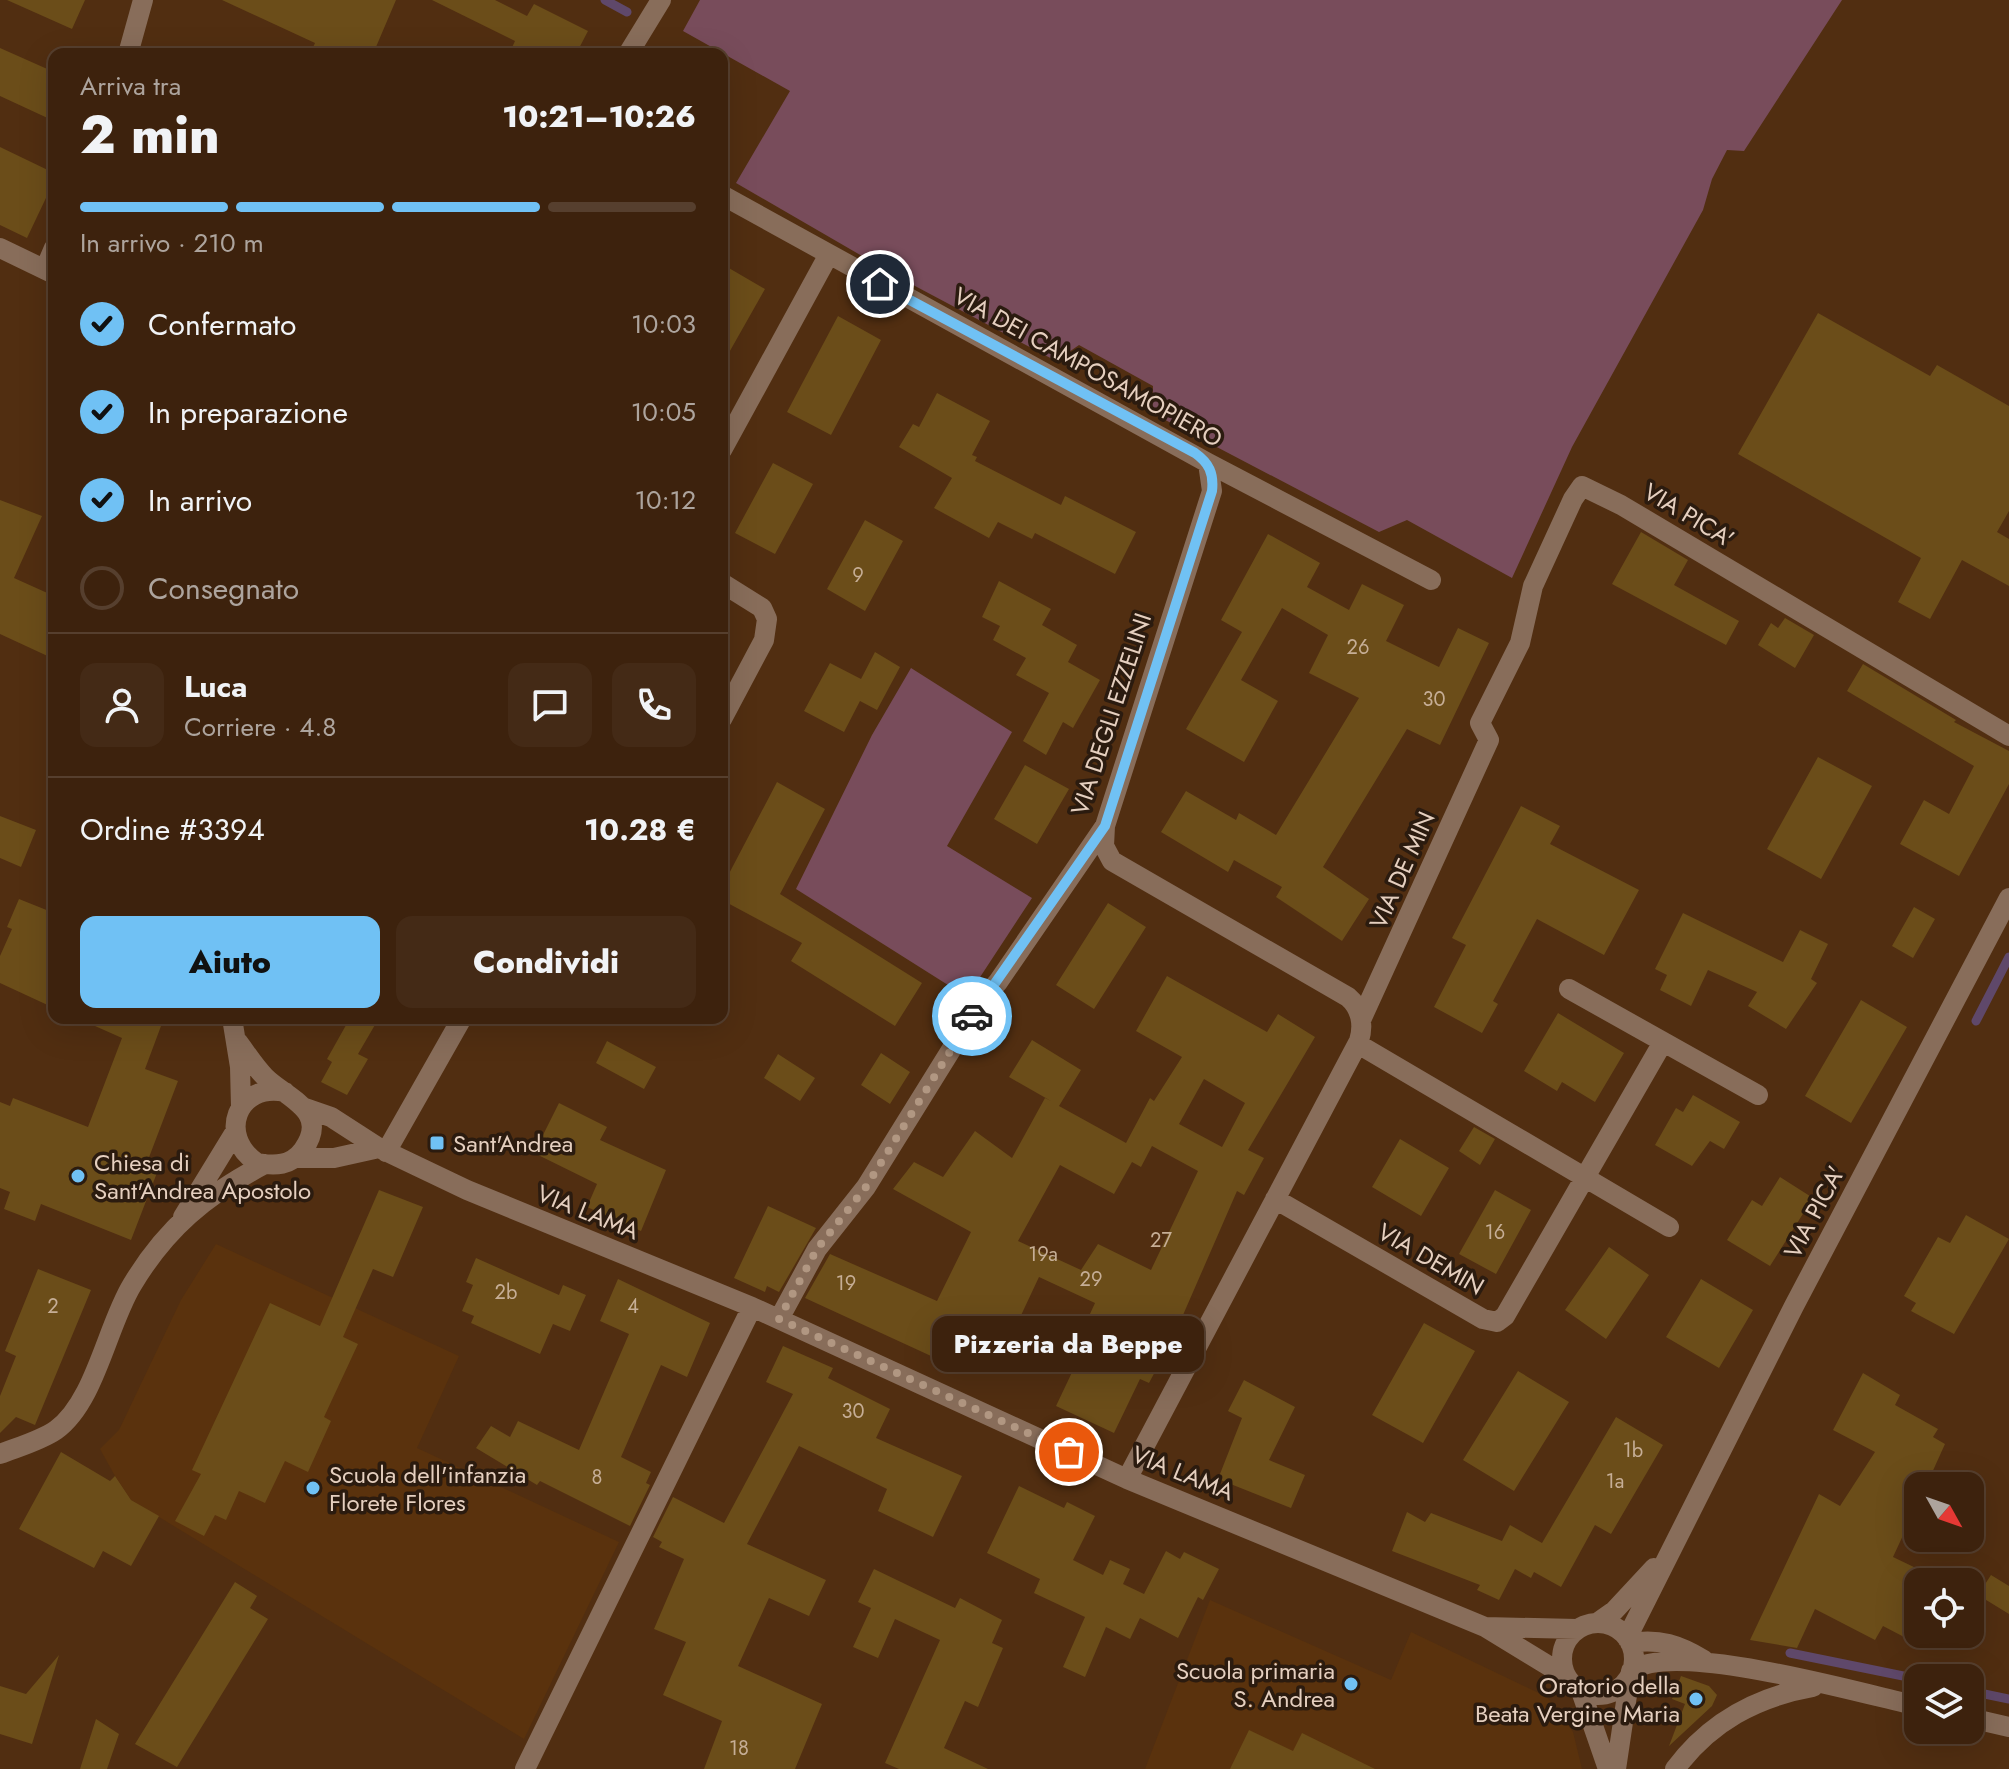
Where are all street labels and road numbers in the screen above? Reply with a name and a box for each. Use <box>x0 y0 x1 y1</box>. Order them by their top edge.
street label: VIA DEI CAMPOSAMOPIERO <box>947 278 1229 456</box>
street label: VIA PICA' <box>1637 474 1741 556</box>
street label: VIA DEGLI EZZELINI <box>1062 609 1160 819</box>
street label: VIA DE MIN <box>1361 806 1443 934</box>
street label: VIA PICA' <box>1775 1159 1853 1265</box>
street label: VIA LAMA <box>532 1176 644 1248</box>
street label: VIA DEMIN <box>1371 1214 1491 1304</box>
street label: VIA LAMA <box>1127 1437 1239 1509</box>

